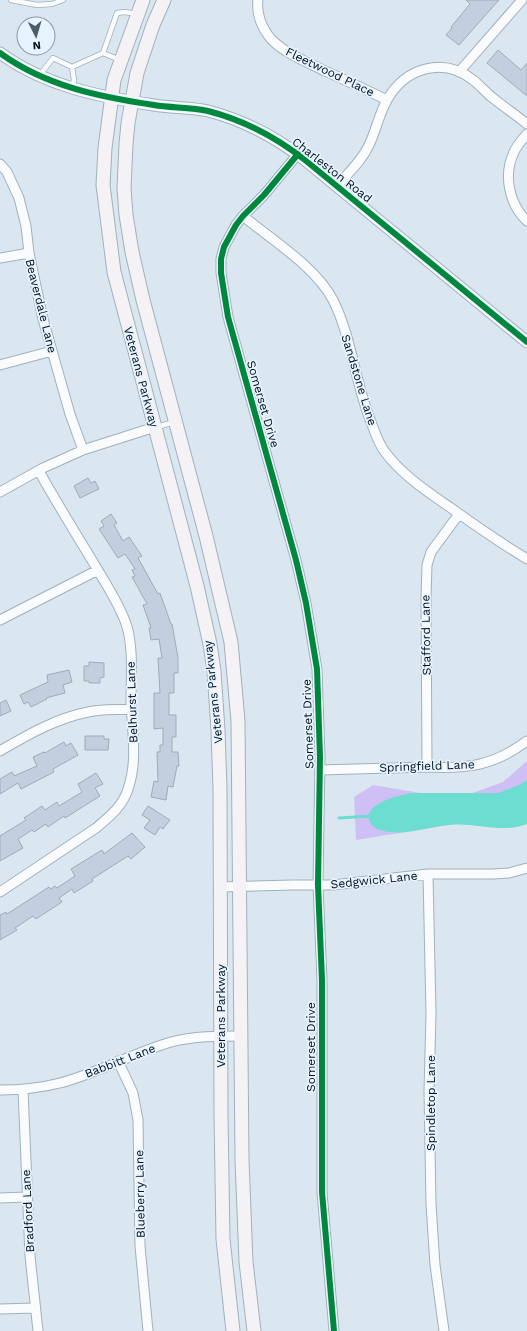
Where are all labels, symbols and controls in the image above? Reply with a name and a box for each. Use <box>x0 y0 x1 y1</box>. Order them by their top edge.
north arrow <box>16 16 56 56</box>
text: N <box>32 39 41 52</box>
street label: Fleetwood Place <box>283 44 377 100</box>
street label: Charleston Road <box>289 135 375 205</box>
street label: Beaverdale Lane <box>23 257 59 355</box>
street label: Veterans Parkway <box>121 325 161 430</box>
street label: Sandstone Lane <box>338 333 380 427</box>
street label: Somerset Drive <box>244 359 282 449</box>
street label: Stafford Lane <box>418 595 434 675</box>
street label: Veterans Parkway <box>201 639 225 744</box>
street label: Belhurst Lane <box>124 661 140 743</box>
street label: Somerset Drive <box>299 679 317 769</box>
street label: Springfield Lane <box>379 757 475 775</box>
street label: Sedgwick Lane <box>330 868 418 892</box>
street label: Veterans Parkway <box>214 963 228 1068</box>
street label: Somerset Drive <box>304 1002 318 1092</box>
street label: Babbitt Lane <box>83 1041 157 1081</box>
street label: Spindletop Lane <box>424 1055 438 1151</box>
street label: Blueberry Lane <box>132 1150 148 1238</box>
street label: Bradford Lane <box>19 1169 37 1253</box>

